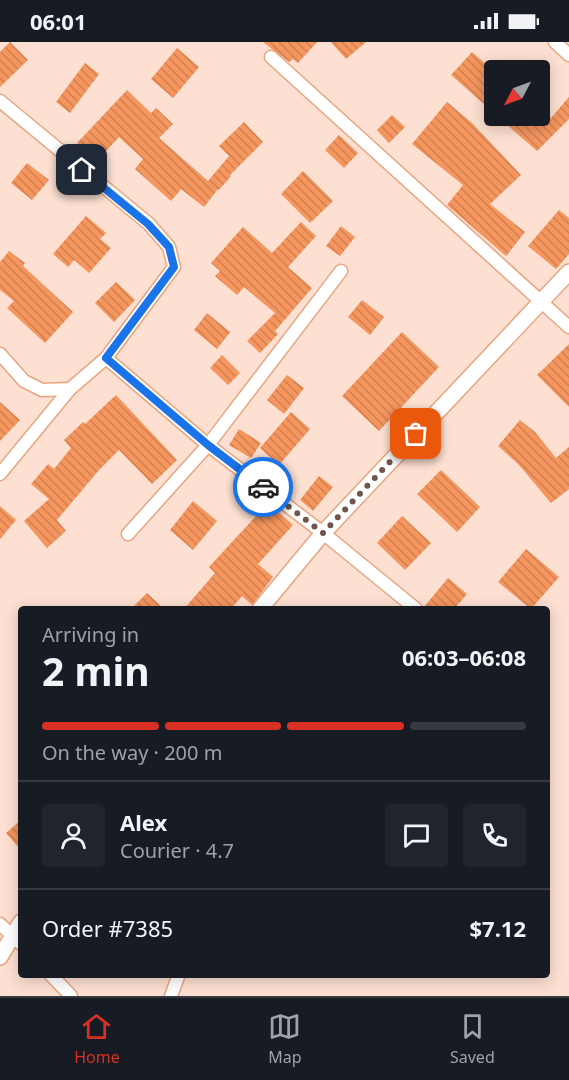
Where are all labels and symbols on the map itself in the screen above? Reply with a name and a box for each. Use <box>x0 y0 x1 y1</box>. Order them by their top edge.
north arrow <box>484 60 550 126</box>
pin <box>56 144 107 195</box>
pin <box>390 408 441 459</box>
courier <box>233 457 293 517</box>

